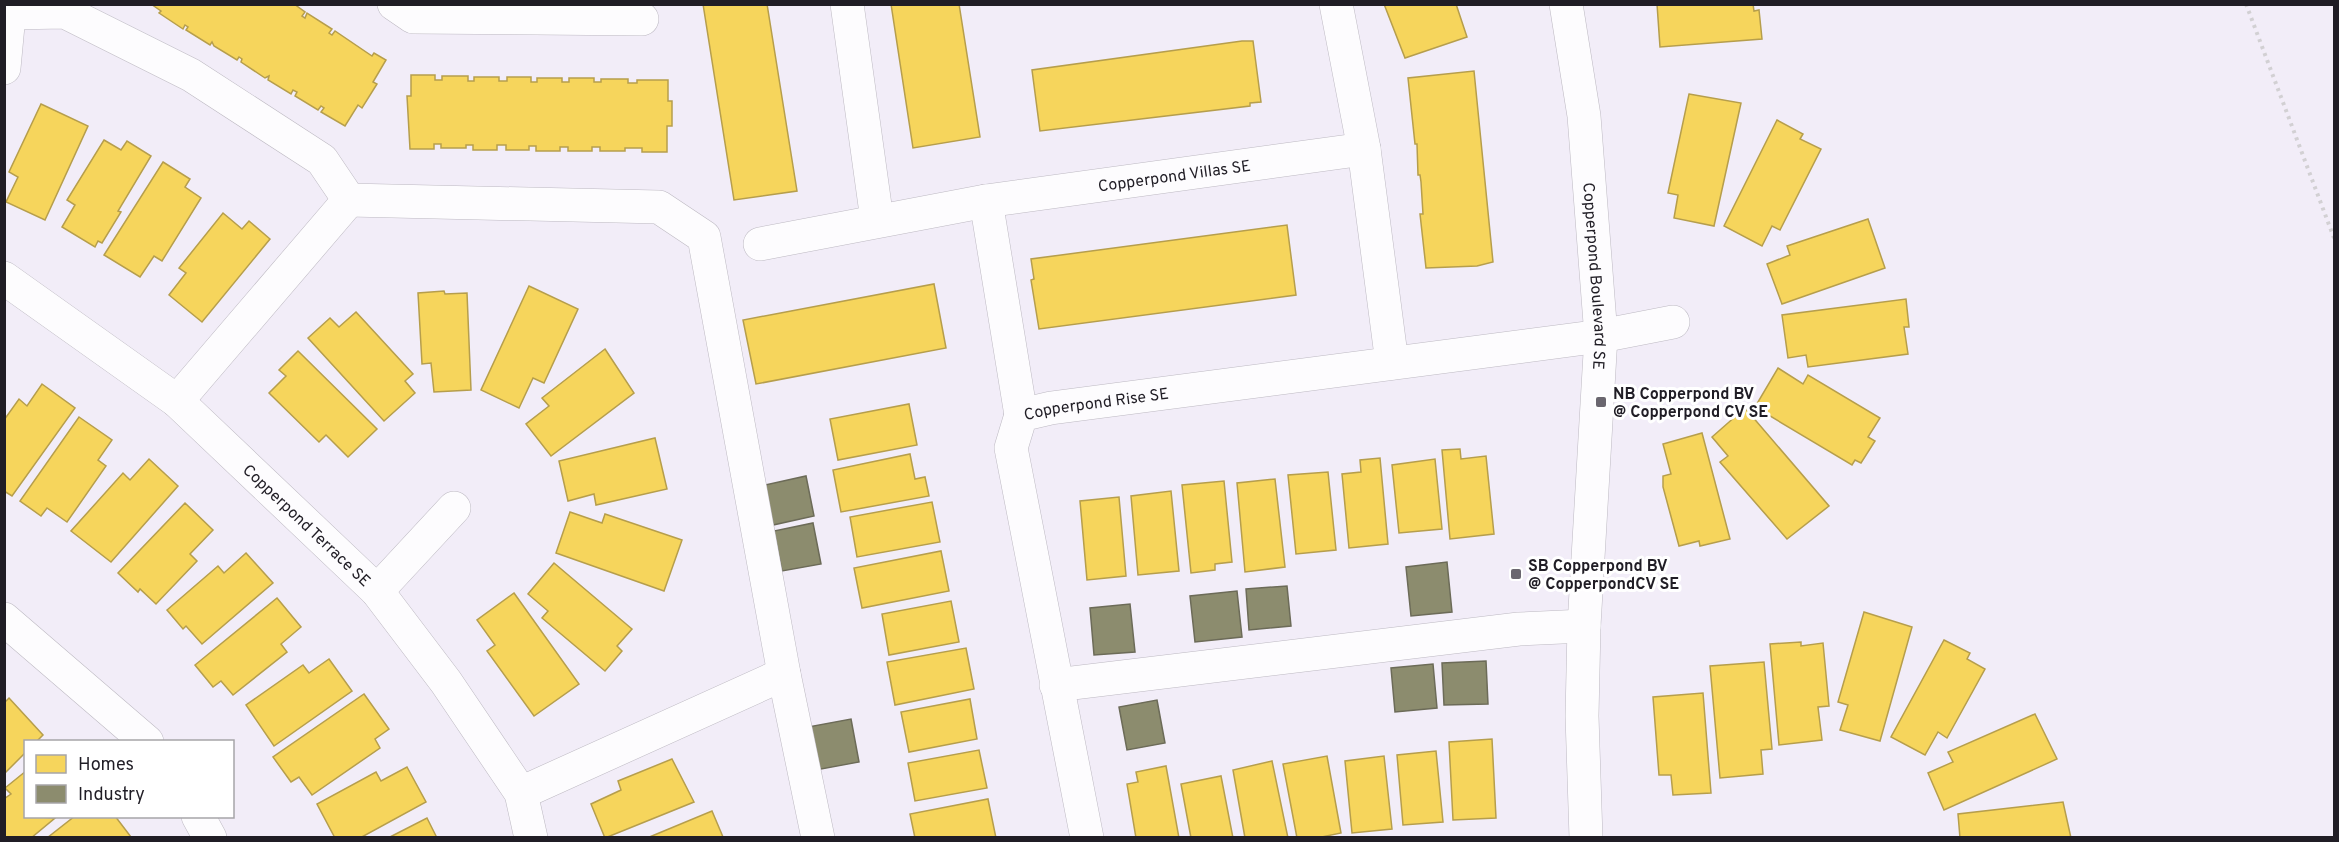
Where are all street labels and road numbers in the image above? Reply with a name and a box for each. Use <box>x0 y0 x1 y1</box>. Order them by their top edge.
street label: Copperpond Villas SE <box>1097 157 1252 197</box>
street label: Copperpond Boulevard SE <box>1577 182 1609 370</box>
street label: Copperpond Rise SE <box>1022 385 1170 426</box>
street label: Copperpond Terrace SE <box>238 461 374 592</box>

